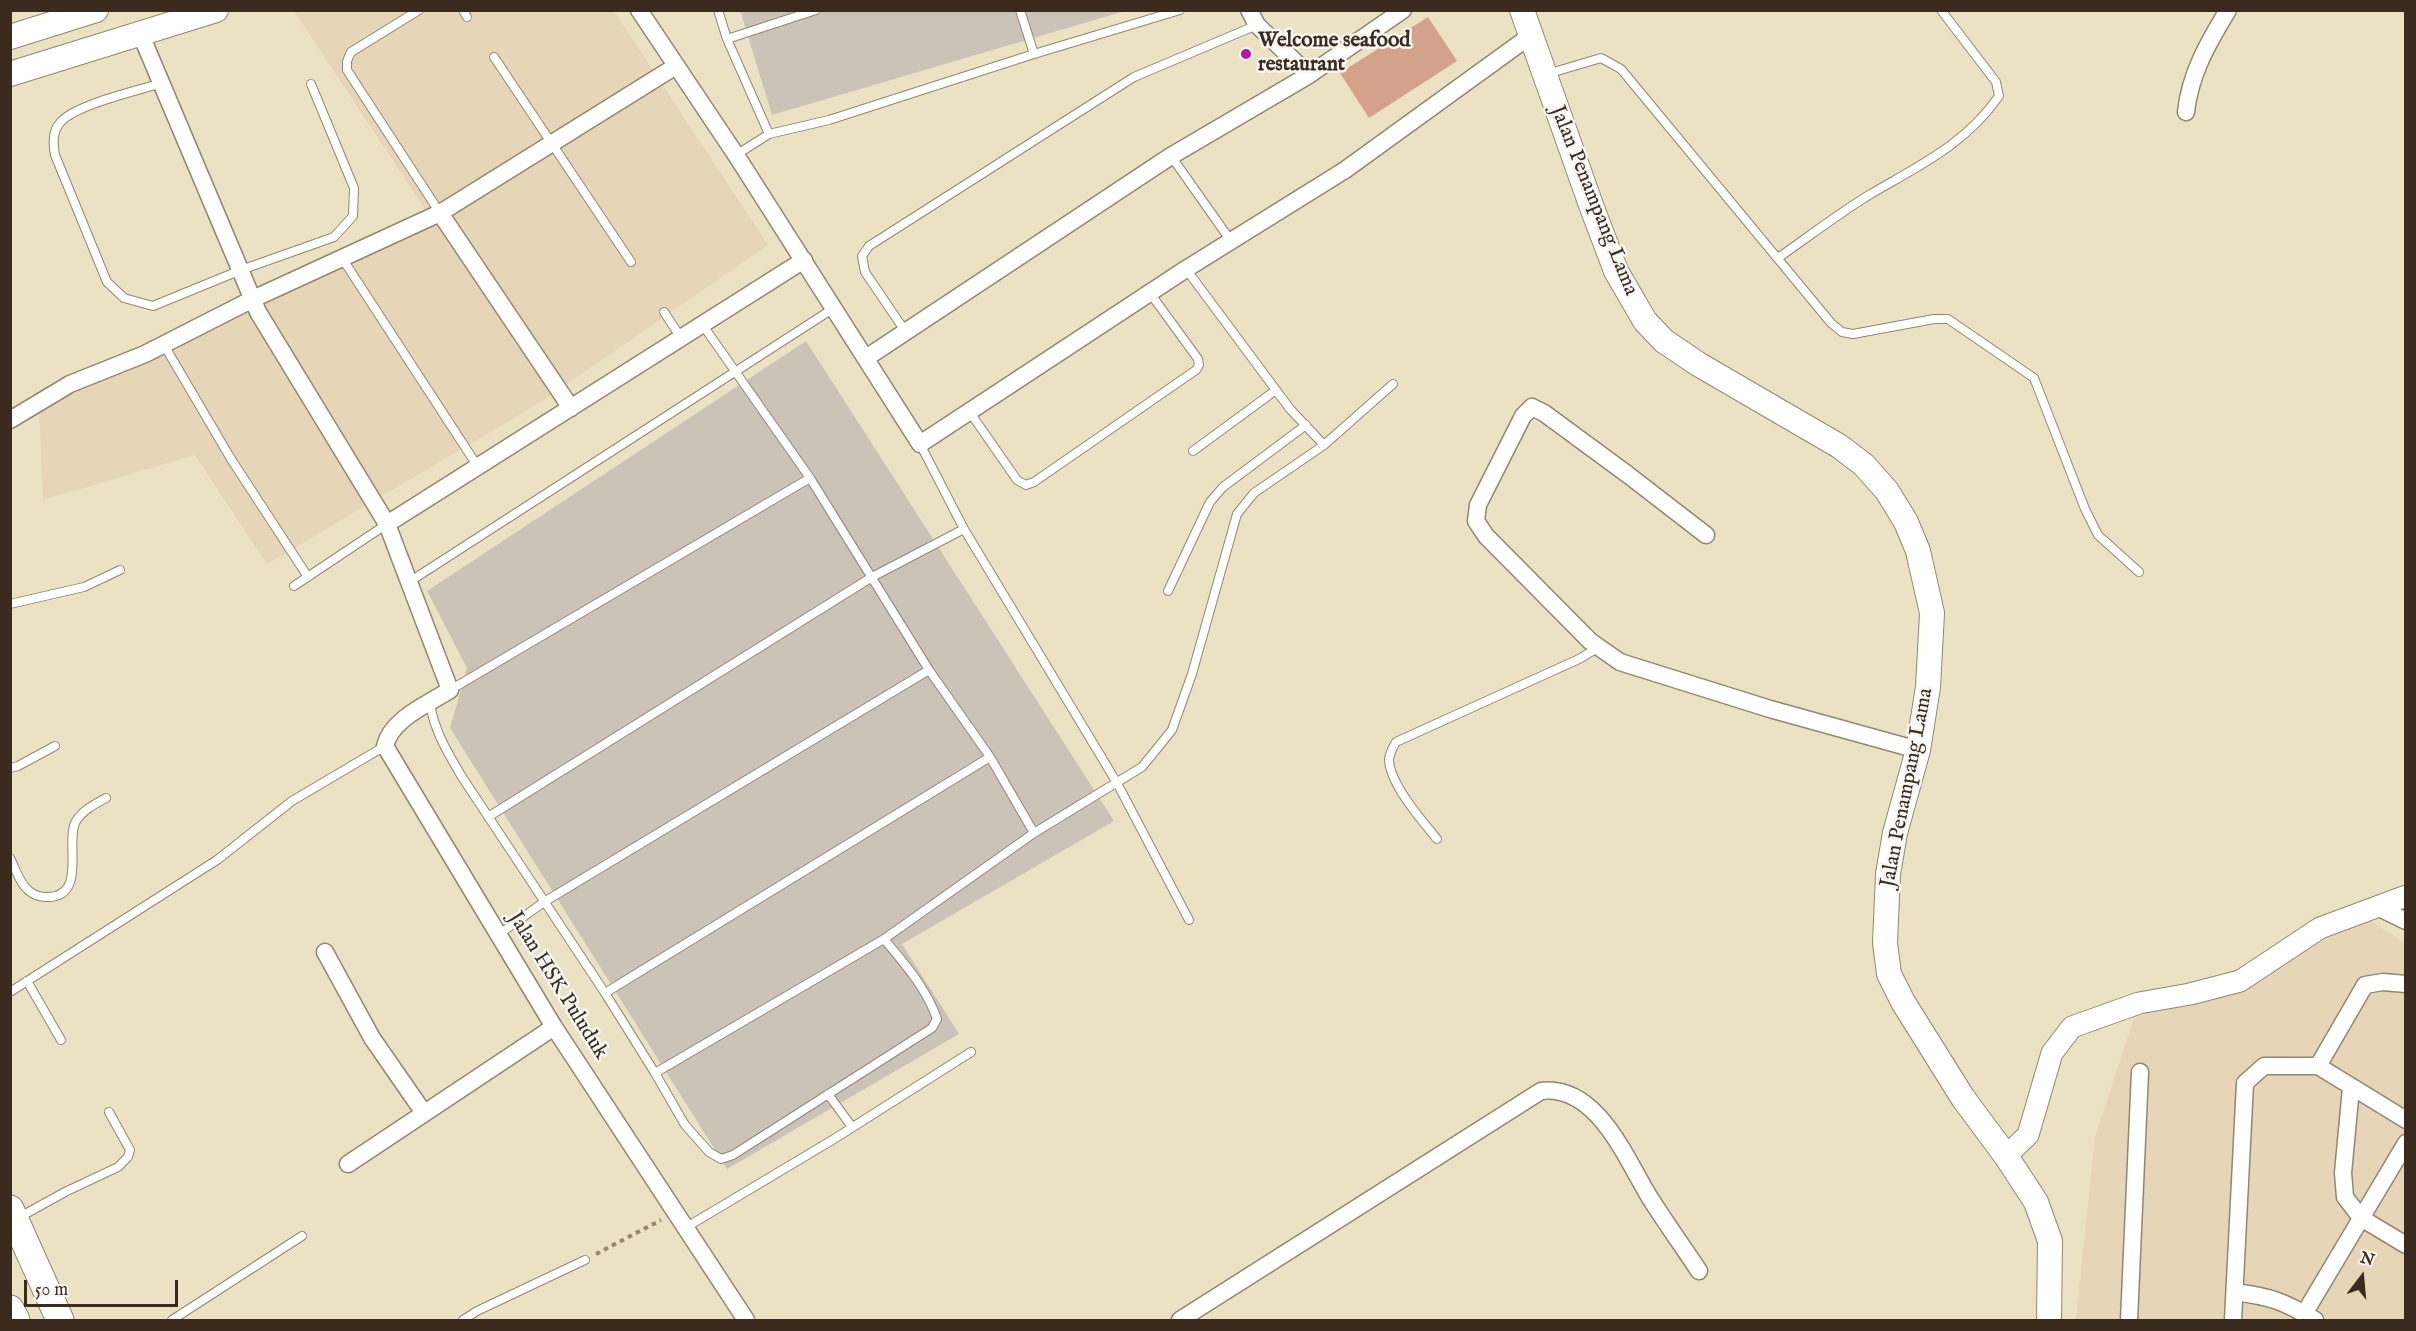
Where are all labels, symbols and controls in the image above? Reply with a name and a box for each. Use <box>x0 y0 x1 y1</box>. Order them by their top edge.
place label: Welcome seafood restaurant <box>1258 29 1410 79</box>
marker: Welcome seafood restaurant <box>1239 47 1253 61</box>
street label: Jalan Penampang Lama <box>1543 102 1643 300</box>
street label: Jalan Penampang Lama <box>1876 686 1940 890</box>
street label: Jalan HSK Puluduk <box>501 908 613 1064</box>
north arrow <box>2332 1247 2392 1307</box>
text: N <box>2358 1248 2376 1271</box>
scale bar <box>27 1268 182 1306</box>
text: 50 m <box>35 1279 68 1302</box>

